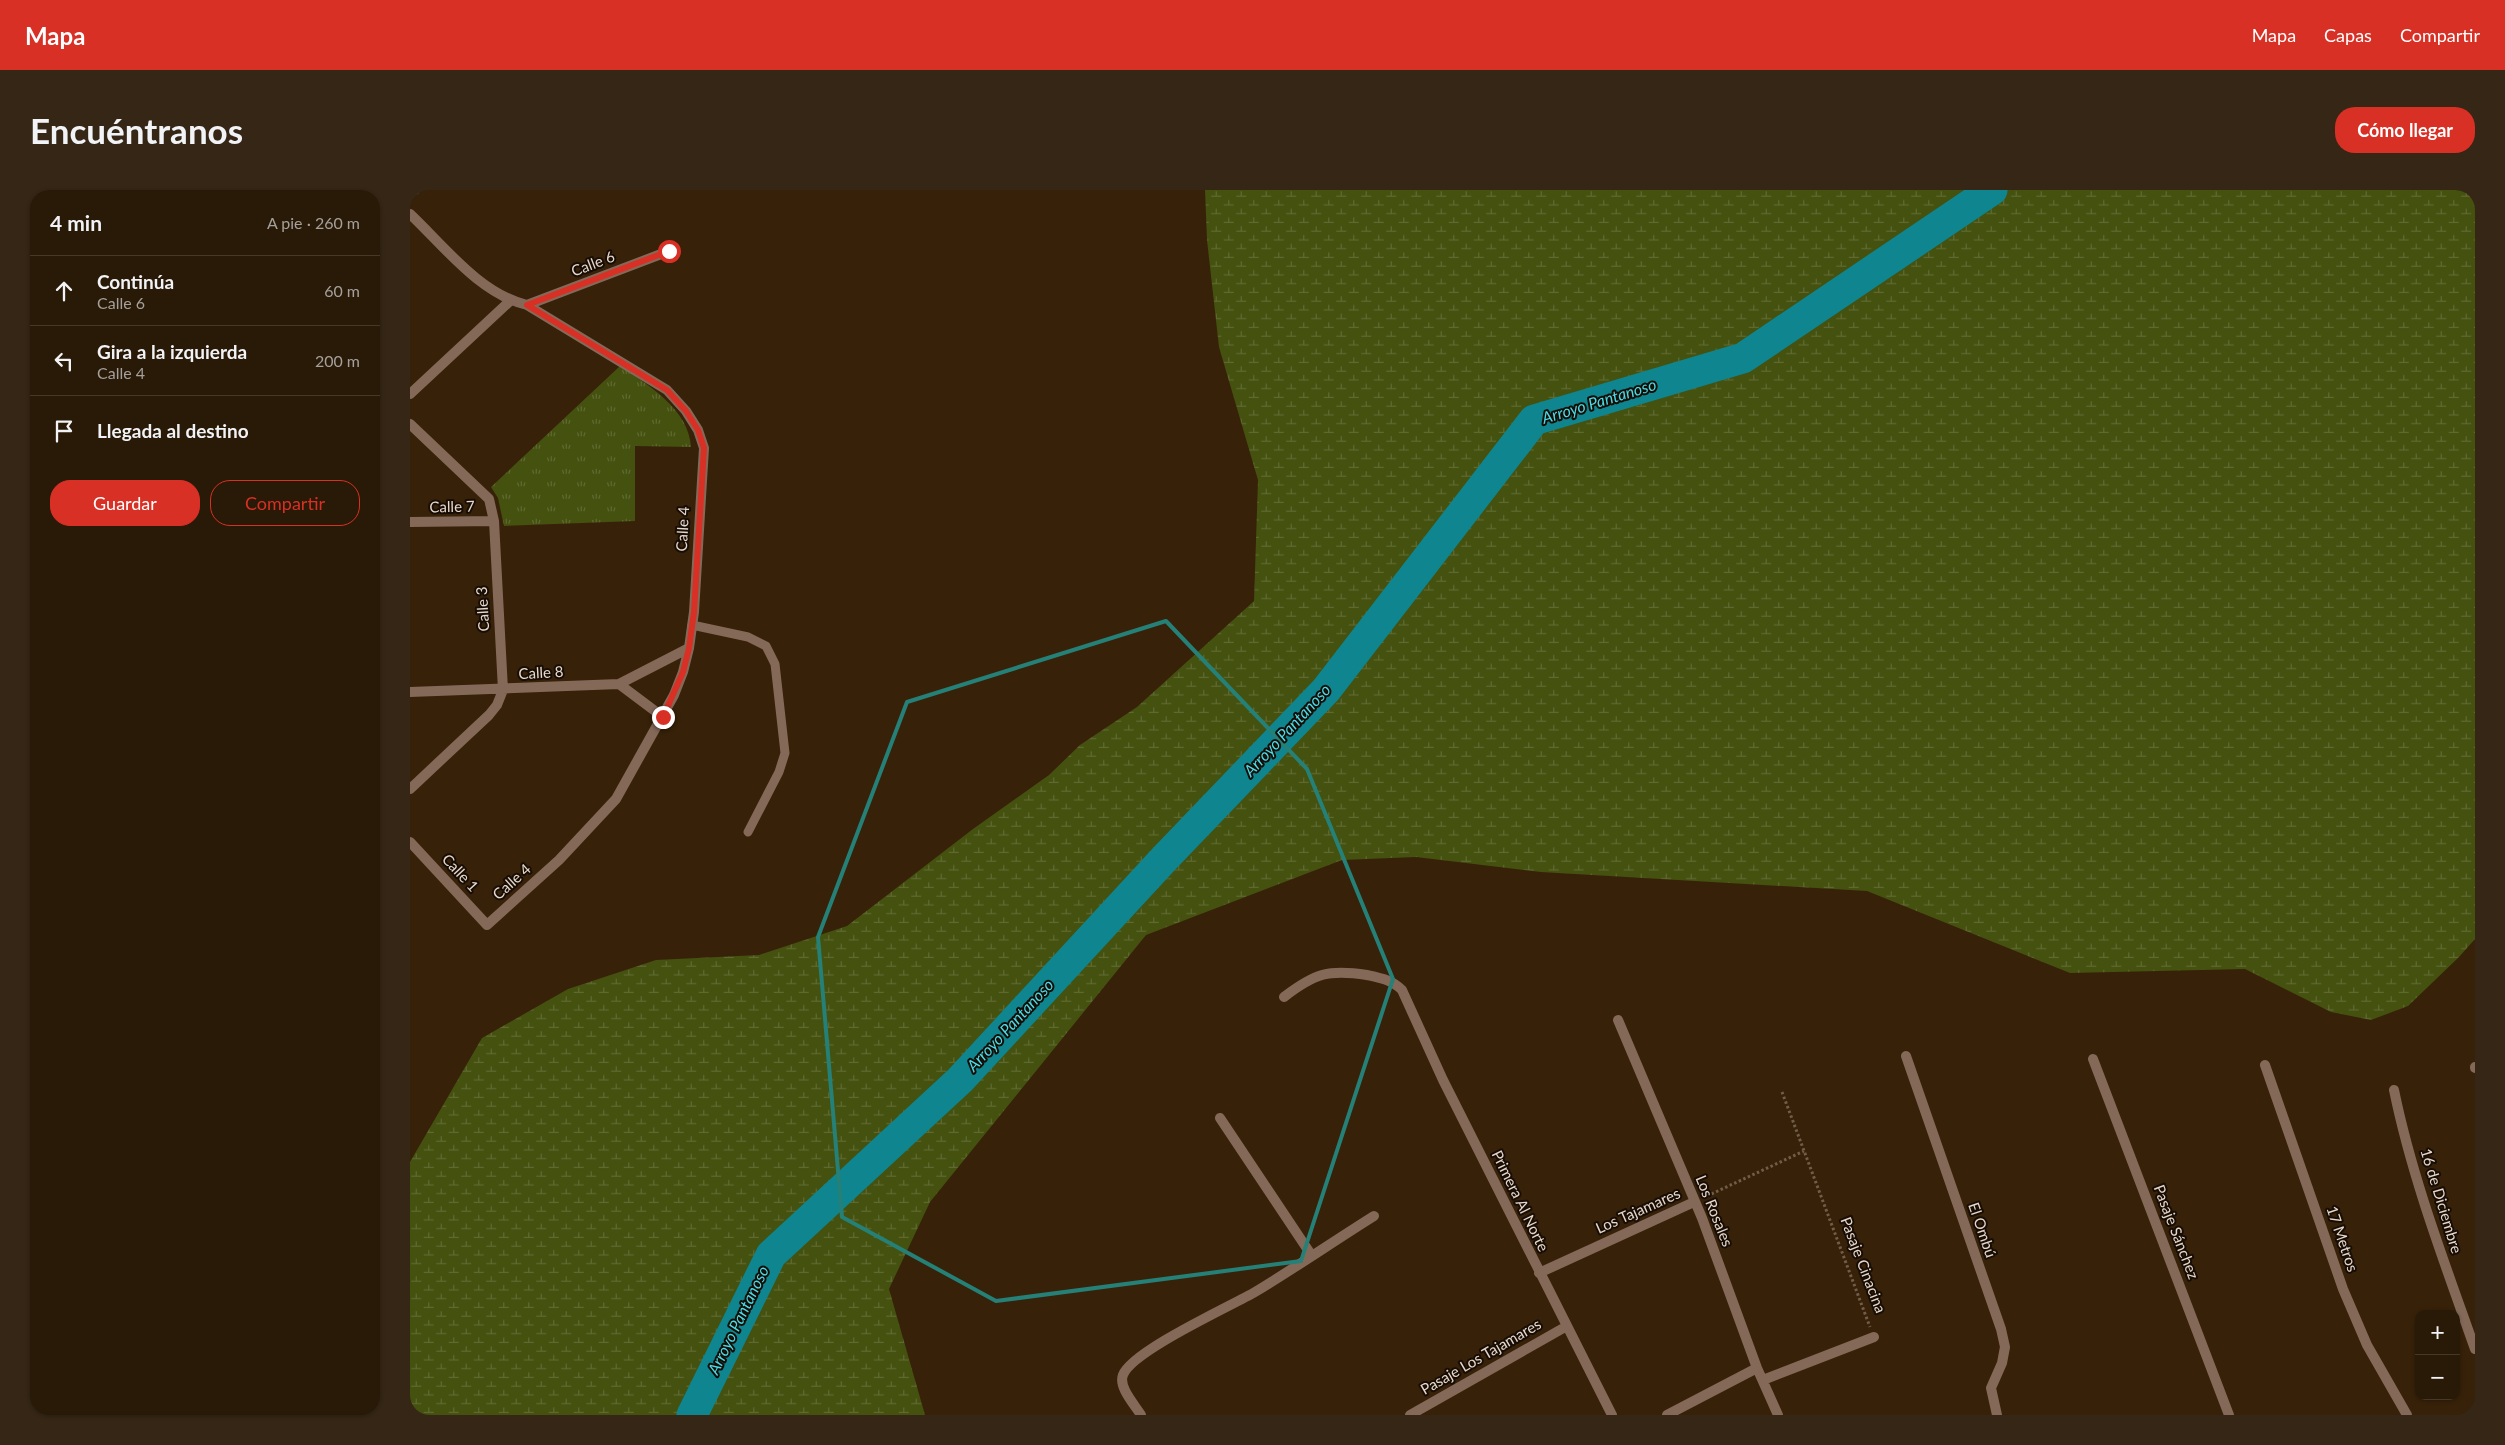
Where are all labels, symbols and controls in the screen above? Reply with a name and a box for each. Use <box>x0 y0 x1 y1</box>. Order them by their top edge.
text: Mapa <box>25 21 85 50</box>
text: Mapa <box>2252 24 2296 46</box>
text: Capas <box>2324 24 2372 46</box>
text: Compartir <box>2400 24 2480 46</box>
button: Cómo llegar <box>2335 107 2475 153</box>
text: Encuéntranos <box>30 109 243 151</box>
text: 4 min <box>50 210 102 235</box>
text: A pie · 260 m <box>267 213 360 232</box>
route start <box>658 240 681 263</box>
street label: Calle 6 <box>568 246 617 280</box>
text: Continúa <box>97 270 174 293</box>
icon: ahead <box>50 277 78 305</box>
text: 60 m <box>324 281 360 300</box>
text: Calle 6 <box>97 293 145 312</box>
text: Gira a la izquierda <box>97 340 247 363</box>
icon: left <box>50 347 78 375</box>
text: 200 m <box>315 351 360 370</box>
text: Calle 4 <box>97 363 145 382</box>
water label: Arroyo Pantanoso <box>1538 374 1658 427</box>
icon: arrive <box>50 417 78 445</box>
text: Llegada al destino <box>97 419 249 442</box>
button: Guardar <box>50 480 200 526</box>
button: Compartir <box>210 480 360 526</box>
street label: Calle 7 <box>429 497 475 515</box>
street label: Calle 4 <box>672 506 692 552</box>
street label: Calle 3 <box>472 586 492 632</box>
street label: Calle 8 <box>518 662 564 682</box>
water label: Arroyo Pantanoso <box>1239 680 1334 780</box>
route end <box>652 706 675 729</box>
street label: Calle 1 <box>439 850 483 895</box>
street label: Calle 4 <box>489 859 534 903</box>
water label: Arroyo Pantanoso <box>962 975 1057 1075</box>
street label: 16 de Diciembre <box>2417 1146 2466 1255</box>
street label: Primera Al Norte <box>1489 1147 1553 1254</box>
street label: Los Rosales <box>1692 1172 1737 1249</box>
street label: Pasaje Sánchez <box>2151 1182 2203 1282</box>
street label: Los Tajamares <box>1593 1183 1683 1237</box>
street label: El Ombú <box>1965 1200 2001 1260</box>
street label: 17 Metros <box>2323 1203 2363 1274</box>
street label: Pasaje Cinacina <box>1837 1214 1891 1315</box>
water label: Arroyo Pantanoso <box>703 1262 772 1378</box>
map controls <box>2415 1310 2460 1400</box>
button: + <box>2415 1310 2460 1355</box>
street label: Pasaje Los Tajamares <box>1417 1314 1544 1398</box>
button: − <box>2415 1355 2460 1400</box>

